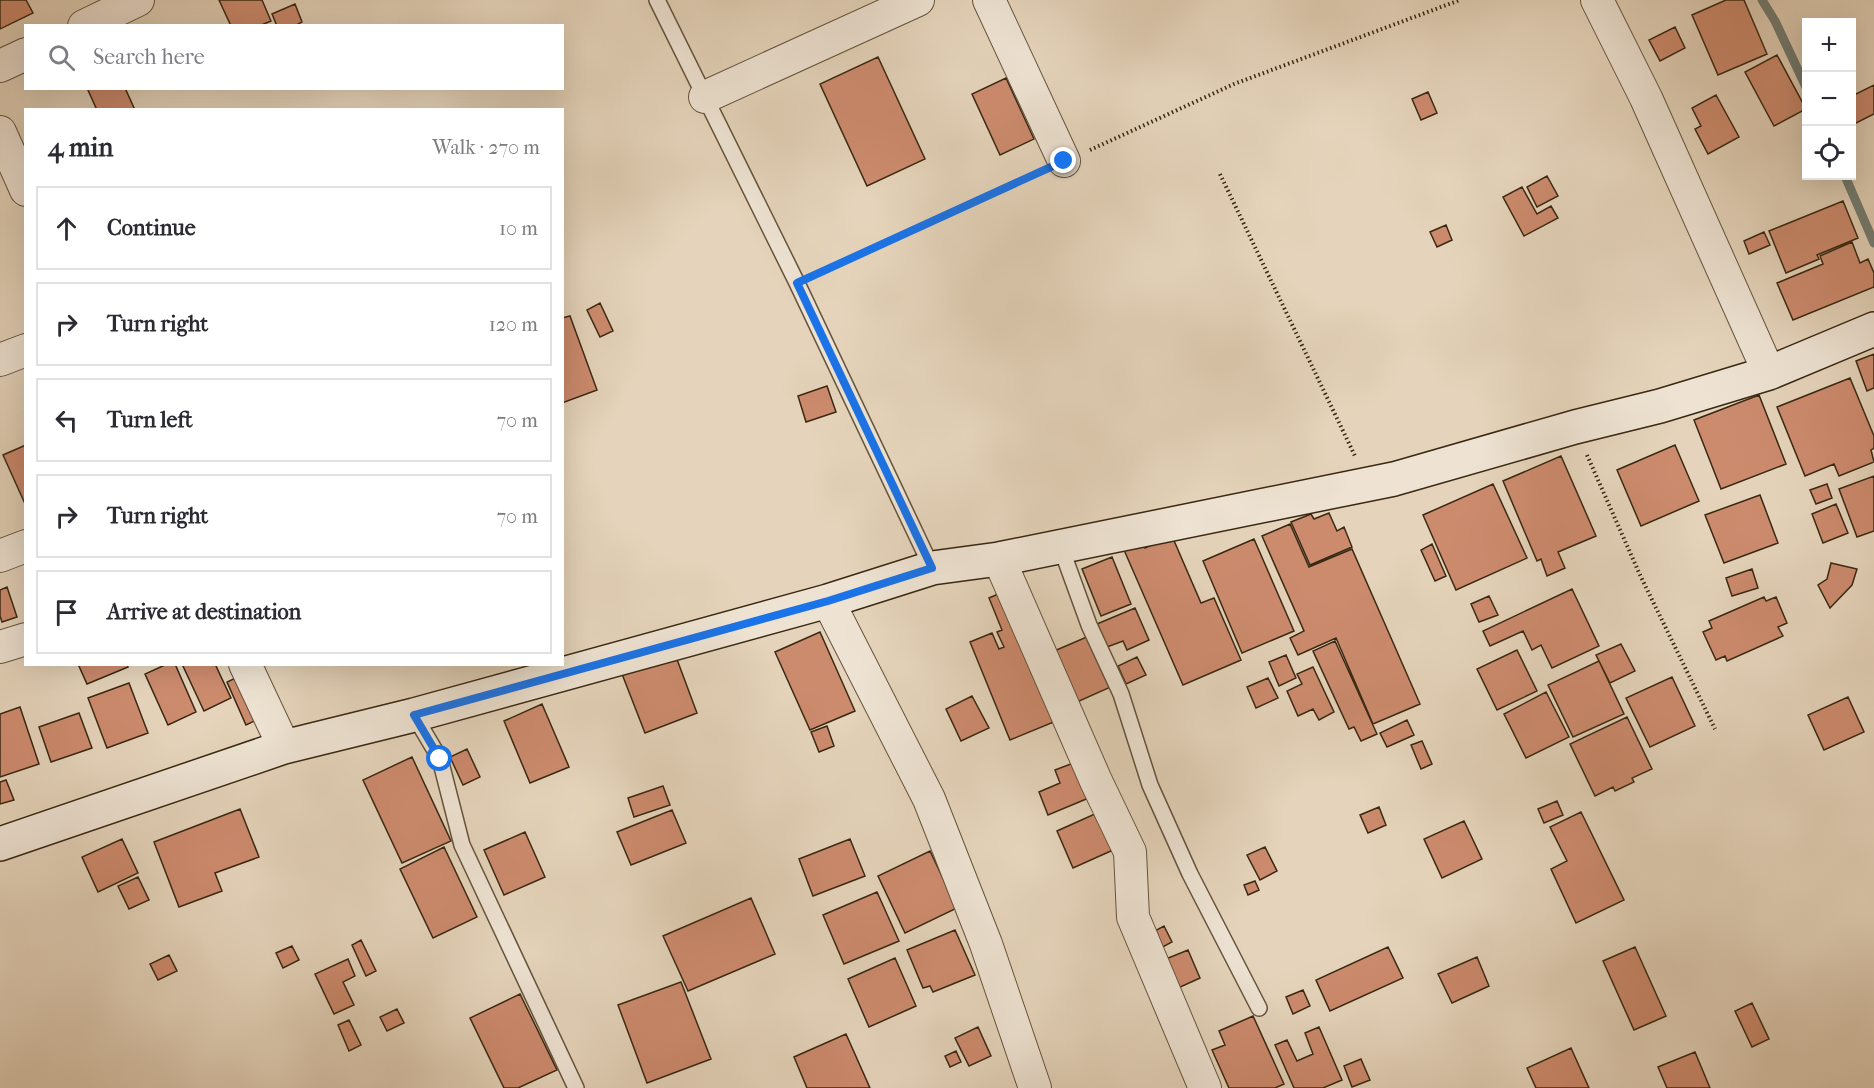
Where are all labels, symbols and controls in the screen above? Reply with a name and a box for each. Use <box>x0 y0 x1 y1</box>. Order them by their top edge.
map controls <box>1802 18 1856 180</box>
button: + <box>1802 18 1856 72</box>
search box <box>24 24 564 90</box>
icon: search <box>45 41 78 74</box>
text: Search here <box>93 44 205 70</box>
button: − <box>1802 72 1856 126</box>
button: locate <box>1802 126 1856 180</box>
text: 4 min <box>48 132 113 163</box>
text: Walk · 270 m <box>432 136 540 159</box>
route end <box>1050 147 1076 173</box>
icon: ahead <box>50 212 83 245</box>
text: Continue <box>107 215 196 241</box>
text: 10 m <box>499 217 538 240</box>
icon: right <box>50 308 83 341</box>
text: Turn right <box>107 311 208 337</box>
text: 120 m <box>489 313 538 336</box>
icon: left <box>50 404 83 437</box>
text: Turn left <box>107 407 193 433</box>
text: 70 m <box>496 409 538 432</box>
icon: right <box>50 500 83 533</box>
text: Turn right <box>107 503 208 529</box>
text: 70 m <box>496 505 538 528</box>
icon: arrive <box>50 596 83 629</box>
text: Arrive at destination <box>107 599 301 625</box>
route start <box>426 745 452 771</box>

